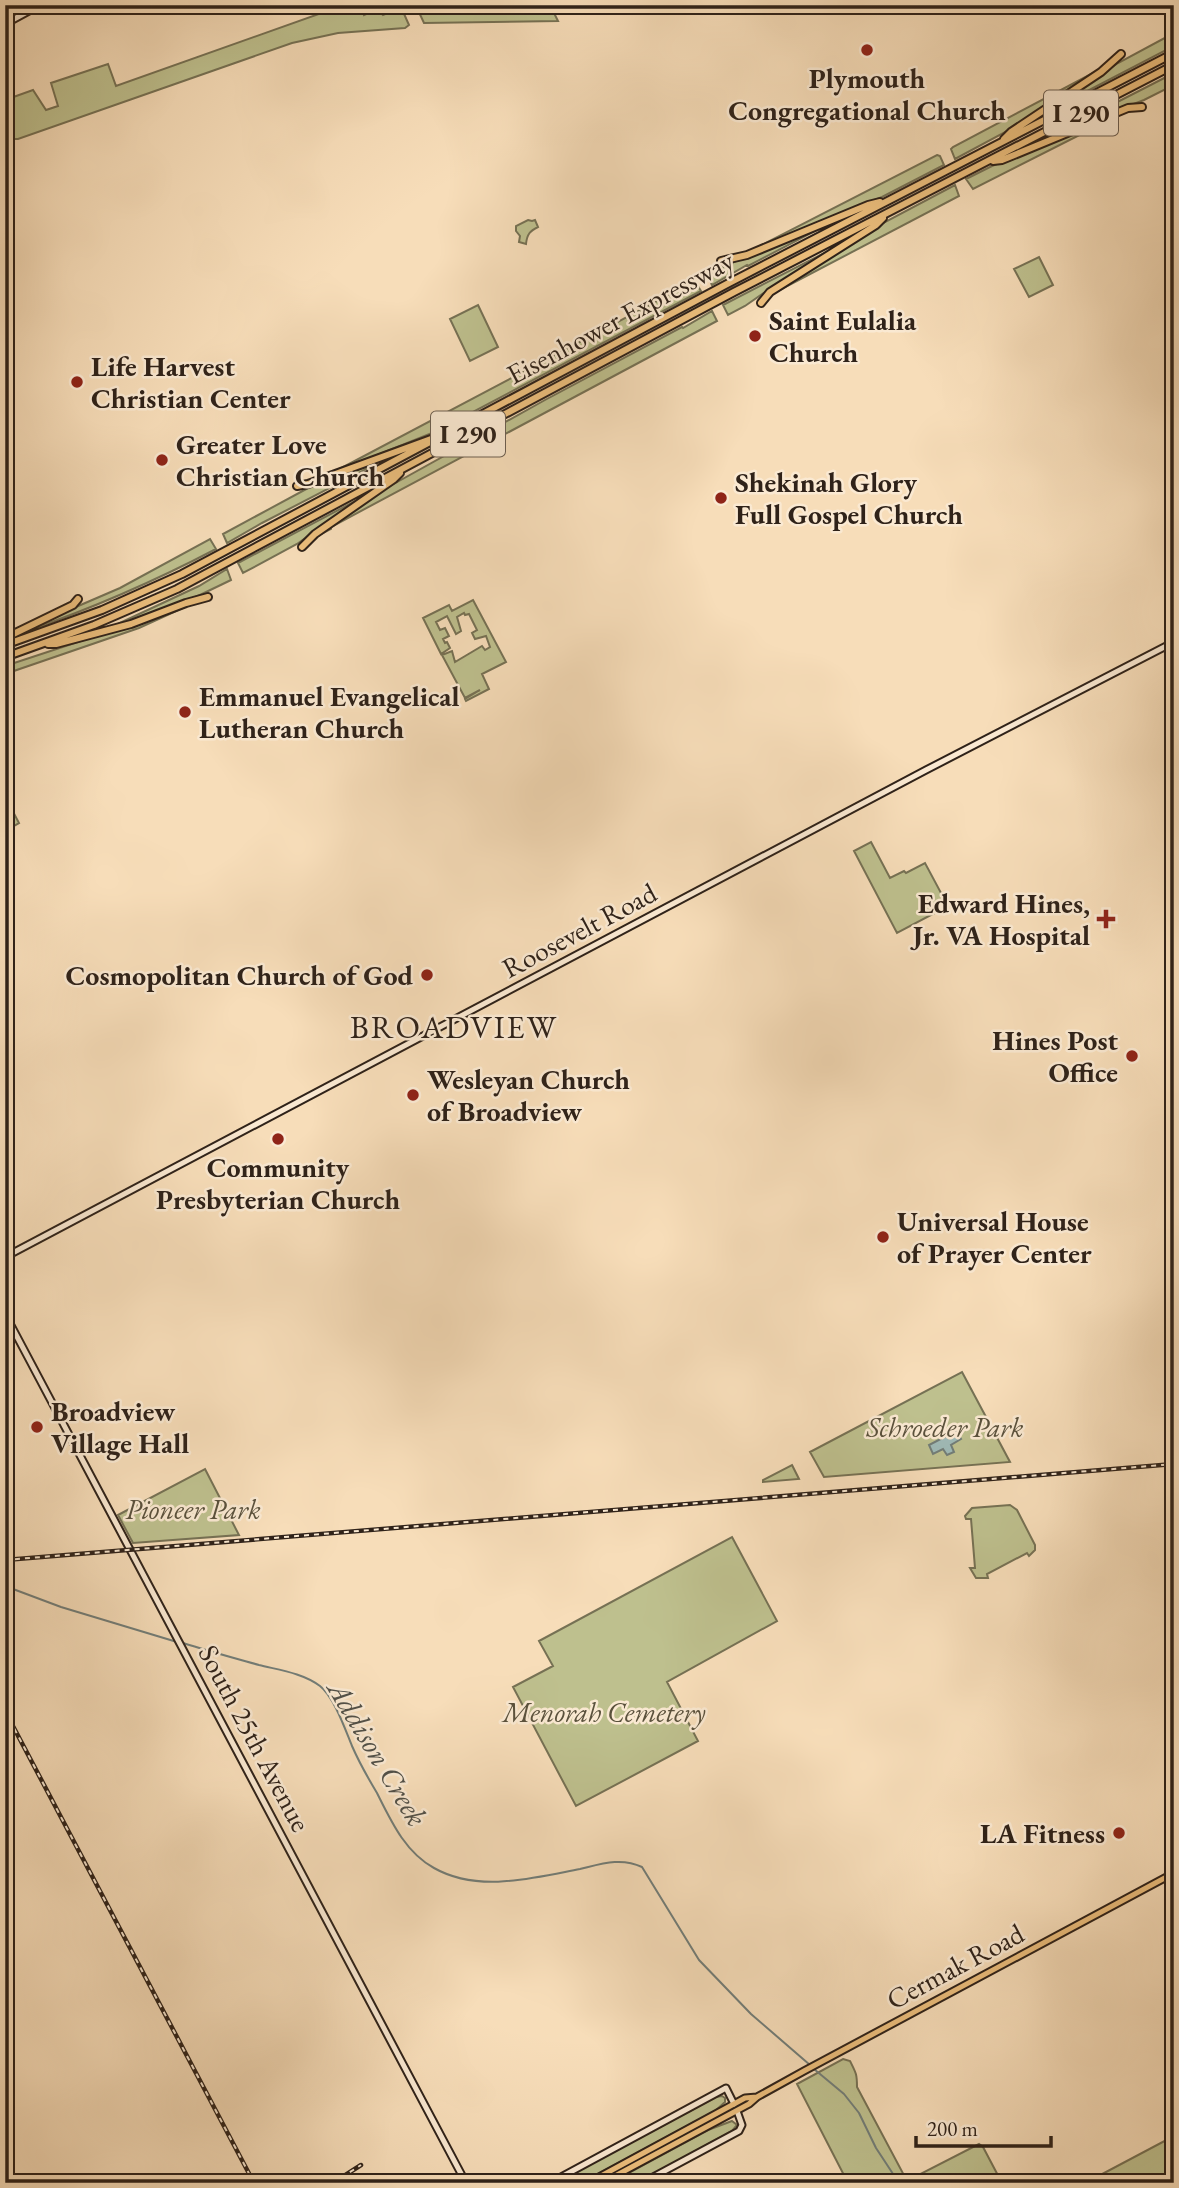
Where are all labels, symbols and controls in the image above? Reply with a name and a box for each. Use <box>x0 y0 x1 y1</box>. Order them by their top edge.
marker: Plymouth Congregational Church <box>859 42 875 58</box>
place label: Plymouth Congregational Church <box>728 60 1006 128</box>
road number: I 290 <box>1044 90 1118 136</box>
street label: Eisenhower Expressway <box>500 242 740 392</box>
place label: Saint Eulalia Church <box>769 302 917 370</box>
marker: Saint Eulalia Church <box>747 328 763 344</box>
place label: Life Harvest Christian Center <box>91 348 291 416</box>
marker: Life Harvest Christian Center <box>69 374 85 390</box>
road number: I 290 <box>431 412 505 456</box>
place label: Greater Love Christian Church <box>176 426 384 494</box>
marker: Greater Love Christian Church <box>154 452 170 468</box>
place label: Shekinah Glory Full Gospel Church <box>735 464 963 532</box>
marker: Shekinah Glory Full Gospel Church <box>713 490 729 506</box>
place label: Emmanuel Evangelical Lutheran Church <box>199 678 459 746</box>
marker: Emmanuel Evangelical Lutheran Church <box>177 704 193 720</box>
street label: Roosevelt Road <box>496 874 663 986</box>
place label: Edward Hines, Jr. VA Hospital <box>910 885 1090 953</box>
marker: Edward Hines, Jr. VA Hospital <box>1096 909 1116 929</box>
place label: Cosmopolitan Church of God <box>65 957 414 993</box>
marker: Cosmopolitan Church of God <box>419 967 435 983</box>
district label: BROADVIEW <box>350 1006 558 1048</box>
place label: Hines Post Office <box>992 1022 1118 1090</box>
marker: Hines Post Office <box>1124 1048 1140 1064</box>
place label: Wesleyan Church of Broadview <box>427 1061 630 1129</box>
marker: Wesleyan Church of Broadview <box>405 1087 421 1103</box>
marker: Community Presbyterian Church <box>270 1131 286 1147</box>
place label: Community Presbyterian Church <box>156 1149 400 1217</box>
place label: Universal House of Prayer Center <box>897 1203 1092 1271</box>
marker: Universal House of Prayer Center <box>875 1229 891 1245</box>
place label: Broadview Village Hall <box>51 1393 189 1461</box>
park label: Schroeder Park <box>865 1409 1024 1445</box>
marker: Broadview Village Hall <box>29 1419 45 1435</box>
park label: Pioneer Park <box>125 1491 261 1527</box>
street label: South 25th Avenue <box>191 1638 319 1838</box>
water label: Addison Creek <box>318 1671 437 1833</box>
park label: Menorah Cemetery <box>500 1694 706 1730</box>
place label: LA Fitness <box>980 1815 1105 1851</box>
marker: LA Fitness <box>1111 1825 1127 1841</box>
street label: Cermak Road <box>880 1914 1031 2017</box>
scale bar <box>916 2104 1051 2148</box>
text: 200 m <box>927 2115 978 2142</box>

